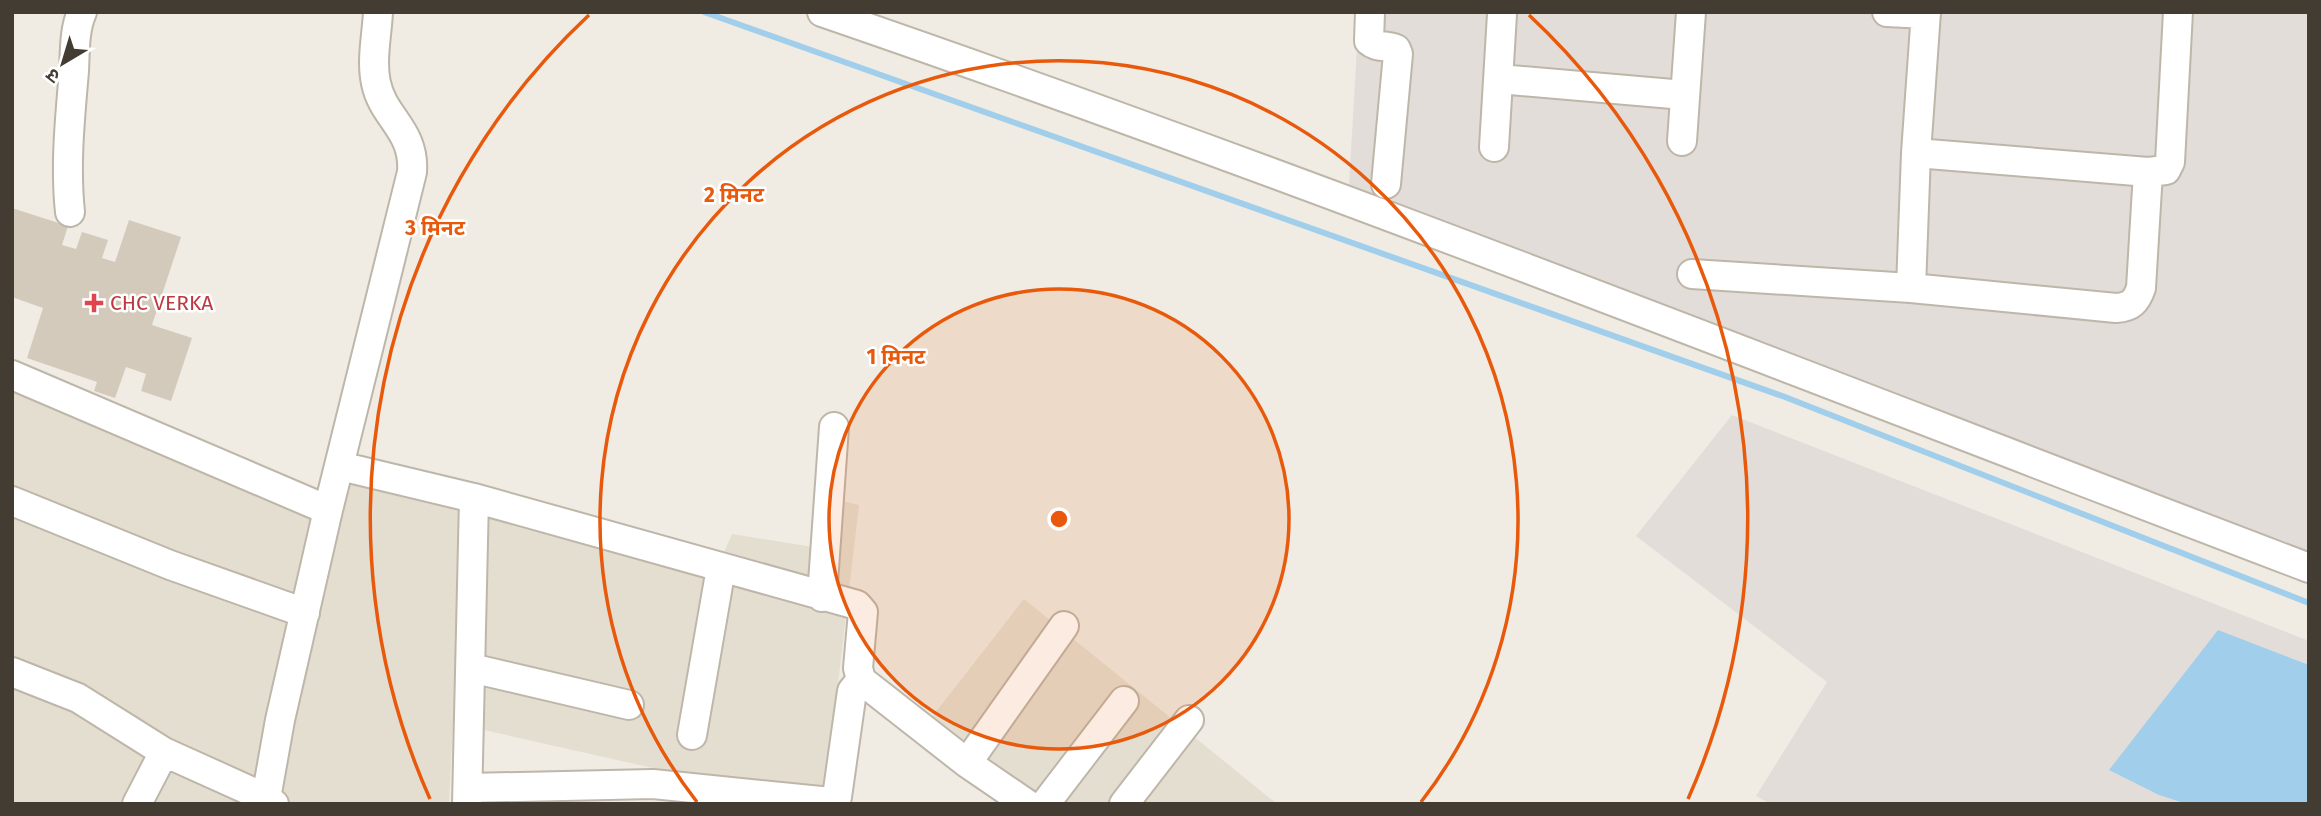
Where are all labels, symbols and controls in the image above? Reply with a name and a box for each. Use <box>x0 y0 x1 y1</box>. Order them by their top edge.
north arrow <box>28 28 98 98</box>
text: उ <box>41 63 64 88</box>
text: 2 मिनट <box>704 182 765 208</box>
text: 3 मिनट <box>404 215 466 241</box>
place label: CHC VERKA <box>110 290 213 316</box>
marker: CHC VERKA <box>84 293 104 313</box>
text: 1 मिनट <box>867 344 926 370</box>
centre of rings <box>1047 507 1071 531</box>

